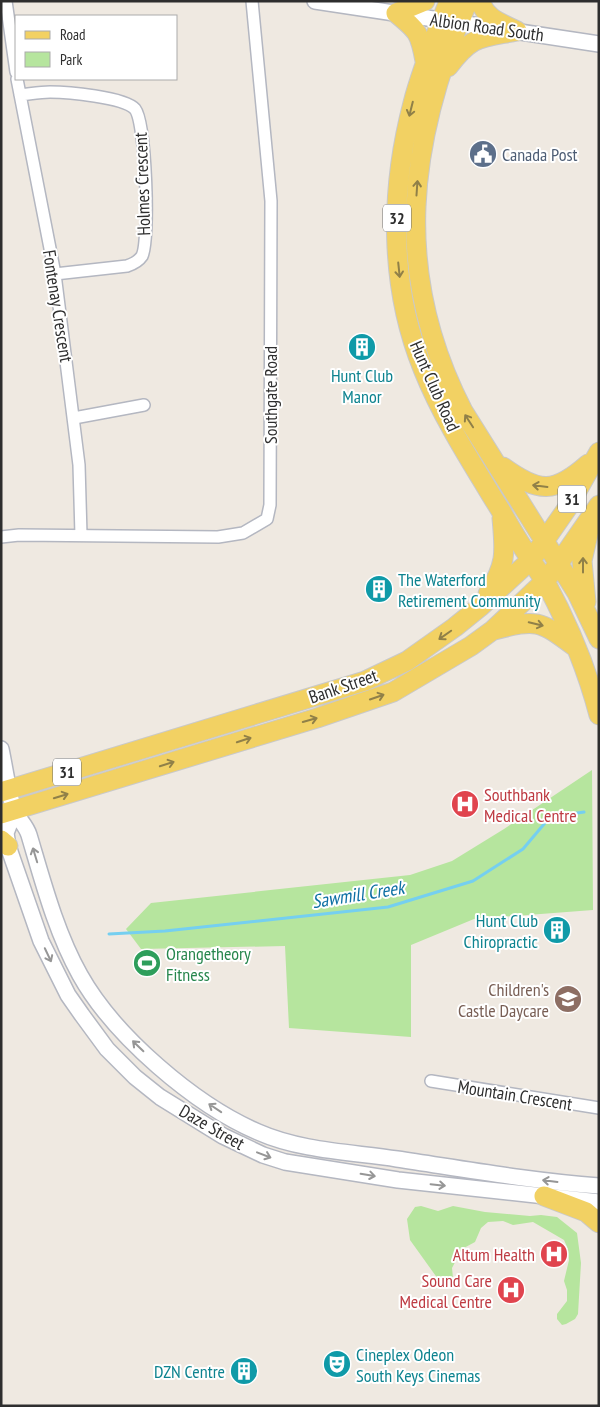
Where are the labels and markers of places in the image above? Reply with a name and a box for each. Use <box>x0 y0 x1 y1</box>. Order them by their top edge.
public building icon: Canada Post <box>468 139 498 169</box>
place label: Canada Post <box>502 143 578 166</box>
building icon: Hunt Club Manor <box>347 332 377 362</box>
place label: Hunt Club Manor <box>331 364 393 408</box>
place label: The Waterford Retirement Community <box>398 568 541 612</box>
building icon: The Waterford Retirement Community <box>364 574 394 604</box>
place label: Southbank Medical Centre <box>484 783 577 827</box>
hospital icon: Southbank Medical Centre <box>450 789 480 819</box>
place label: Hunt Club Chiropractic <box>464 909 539 953</box>
building icon: Hunt Club Chiropractic <box>542 915 572 945</box>
place label: Orangetheory Fitness <box>166 942 251 986</box>
sports icon: Orangetheory Fitness <box>132 948 162 978</box>
place label: Children's Castle Daycare <box>458 978 549 1022</box>
school or university icon: Children's Castle Daycare <box>553 984 583 1014</box>
hospital icon: Altum Health <box>539 1239 569 1269</box>
place label: Altum Health <box>453 1243 535 1266</box>
place label: Sound Care Medical Centre <box>399 1269 492 1313</box>
hospital icon: Sound Care Medical Centre <box>496 1275 526 1305</box>
place label: Cineplex Odeon South Keys Cinemas <box>356 1343 480 1387</box>
theatre icon: Cineplex Odeon South Keys Cinemas <box>322 1349 352 1379</box>
building icon: DZN Centre <box>229 1356 259 1386</box>
place label: DZN Centre <box>154 1360 225 1383</box>

